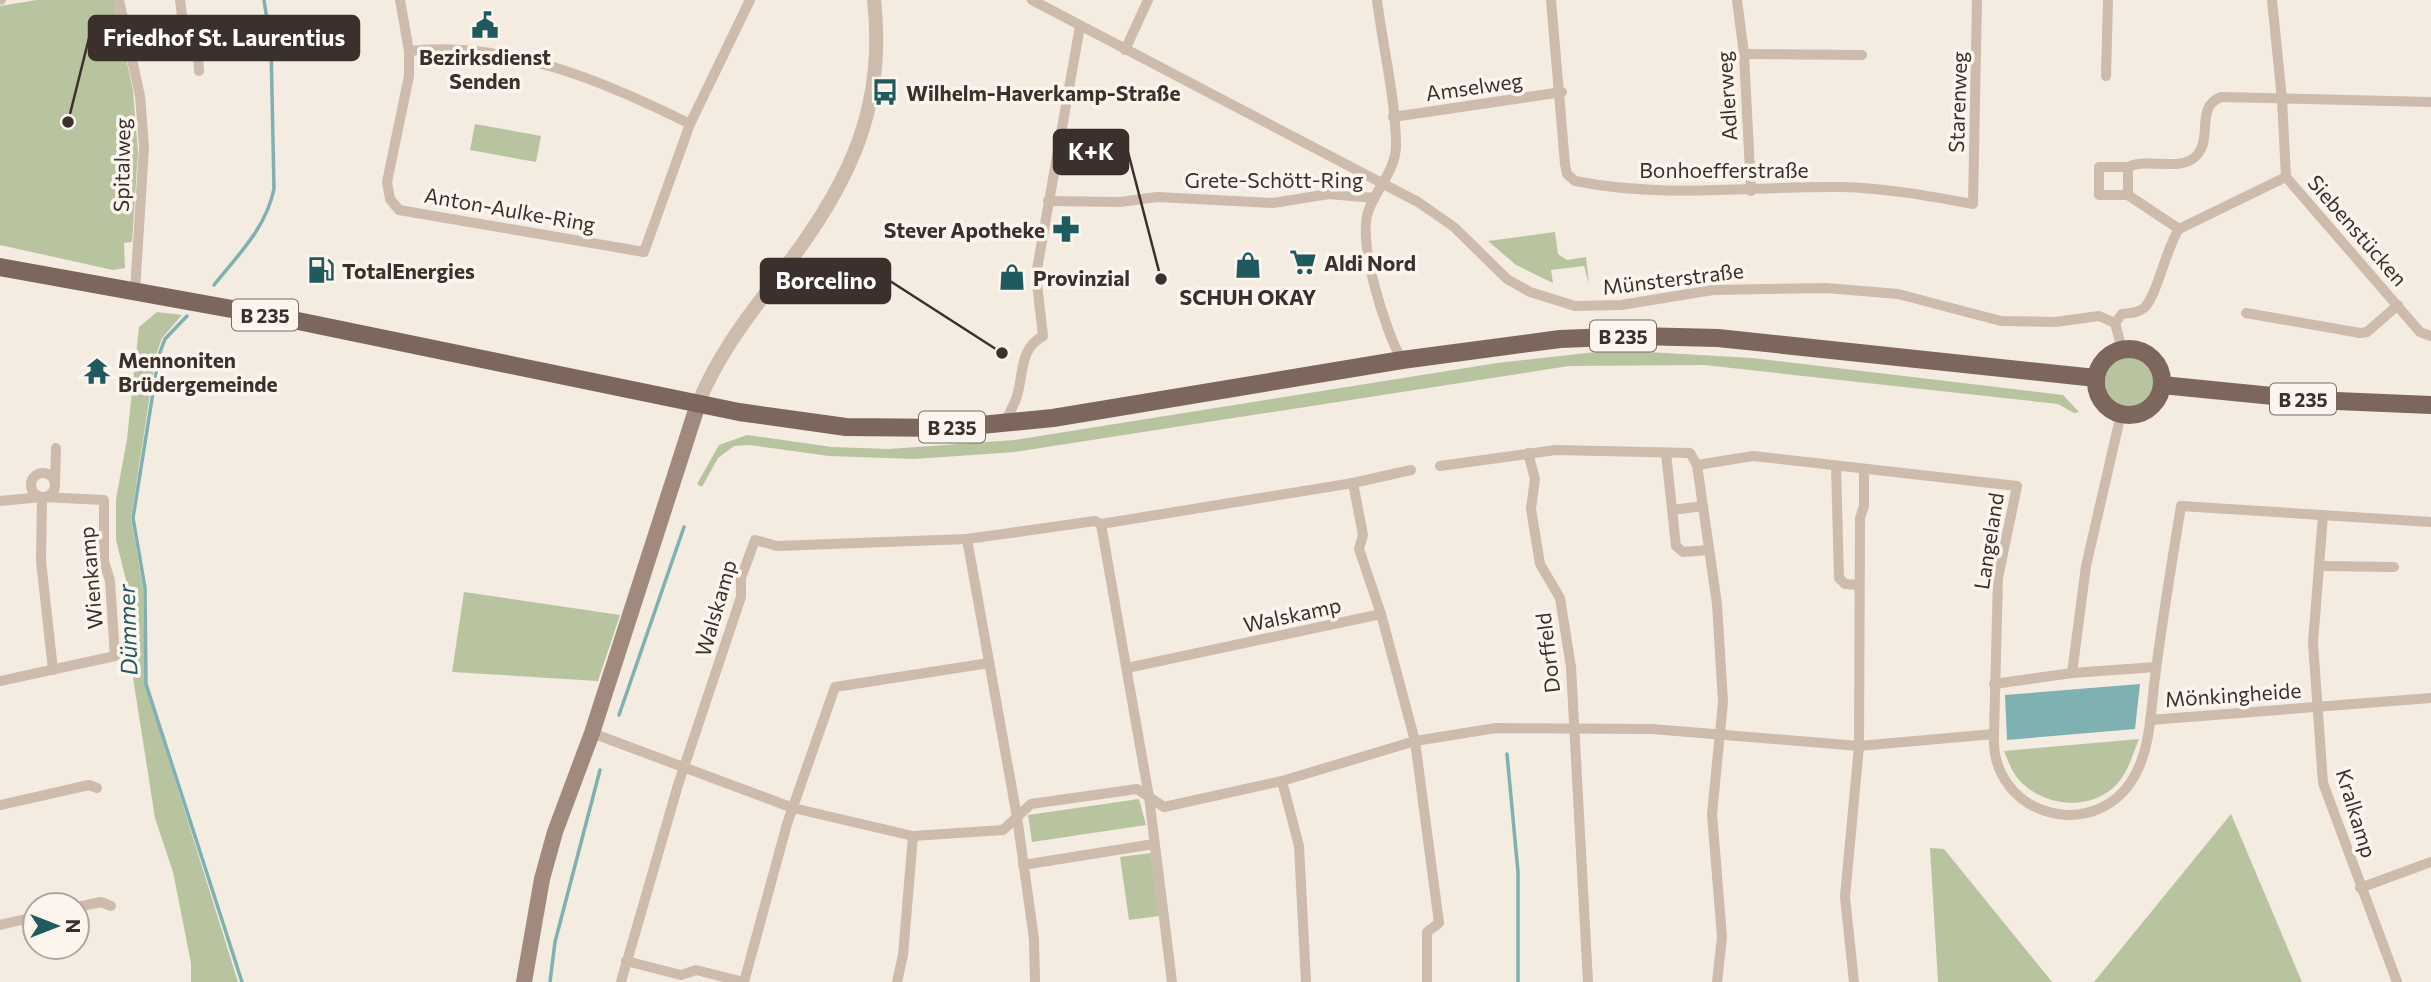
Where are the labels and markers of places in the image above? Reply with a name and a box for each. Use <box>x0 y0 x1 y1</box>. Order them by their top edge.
public building icon: Bezirksdienst Senden <box>470 10 500 40</box>
callout: Friedhof St. Laurentius <box>89 16 359 60</box>
place label: Bezirksdienst Senden <box>419 44 551 93</box>
bus stop icon: Wilhelm-Haverkamp-Straße <box>870 77 900 107</box>
place label: Wilhelm-Haverkamp-Straße <box>906 80 1181 105</box>
callout: K+K <box>1054 130 1128 174</box>
pharmacy icon: Stever Apotheke <box>1051 214 1081 244</box>
place label: Stever Apotheke <box>884 217 1045 242</box>
supermarket icon: Aldi Nord <box>1288 247 1318 277</box>
shop icon: SCHUH OKAY <box>1233 250 1263 280</box>
place label: Aldi Nord <box>1324 250 1416 275</box>
fuel station icon: TotalEnergies <box>306 255 336 285</box>
place label: TotalEnergies <box>342 258 475 283</box>
callout: Borcelino <box>761 259 890 303</box>
shop icon: Provinzial <box>997 262 1027 292</box>
place label: Provinzial <box>1033 265 1130 290</box>
place label: SCHUH OKAY <box>1180 284 1316 309</box>
place label: Mennoniten Brüdergemeinde <box>118 347 278 396</box>
temple icon: Mennoniten Brüdergemeinde <box>82 356 112 386</box>

